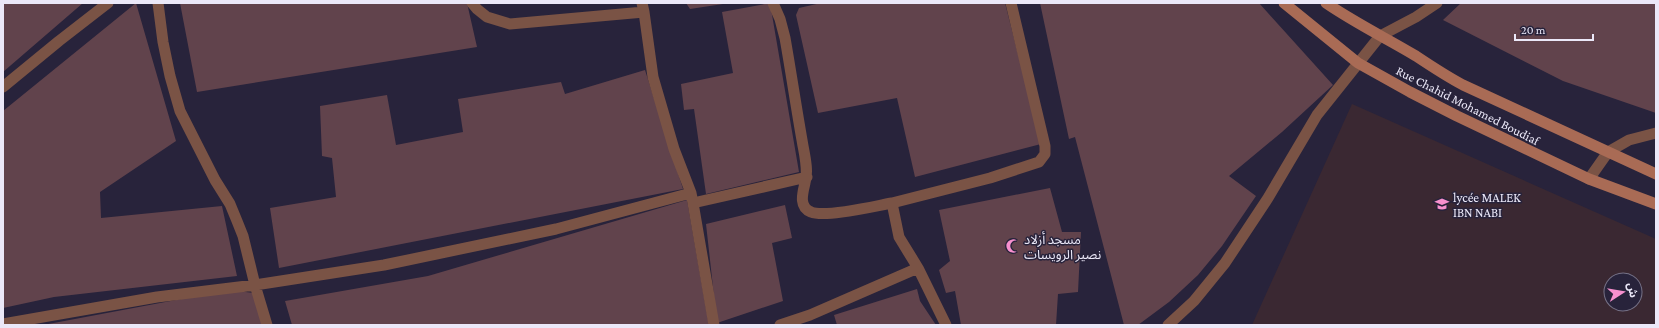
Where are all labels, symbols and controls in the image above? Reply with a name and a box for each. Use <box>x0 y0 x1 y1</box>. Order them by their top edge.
scale bar <box>1515 16 1593 42</box>
text: 20 m <box>1521 23 1546 37</box>
street label: Rue Chahid Mohamed Boudiaf <box>1394 63 1543 149</box>
place label: lycée MALEK IBN NABI <box>1453 190 1521 220</box>
school or university icon: lycée MALEK IBN NABI <box>1434 196 1450 212</box>
place label: مسجد أزلاد نصير الرويسات <box>1024 231 1101 262</box>
mosque icon: مسجد أزلاد نصير الرويسات <box>1005 238 1021 254</box>
north arrow <box>1603 272 1643 312</box>
text: ش <box>1624 281 1640 299</box>

